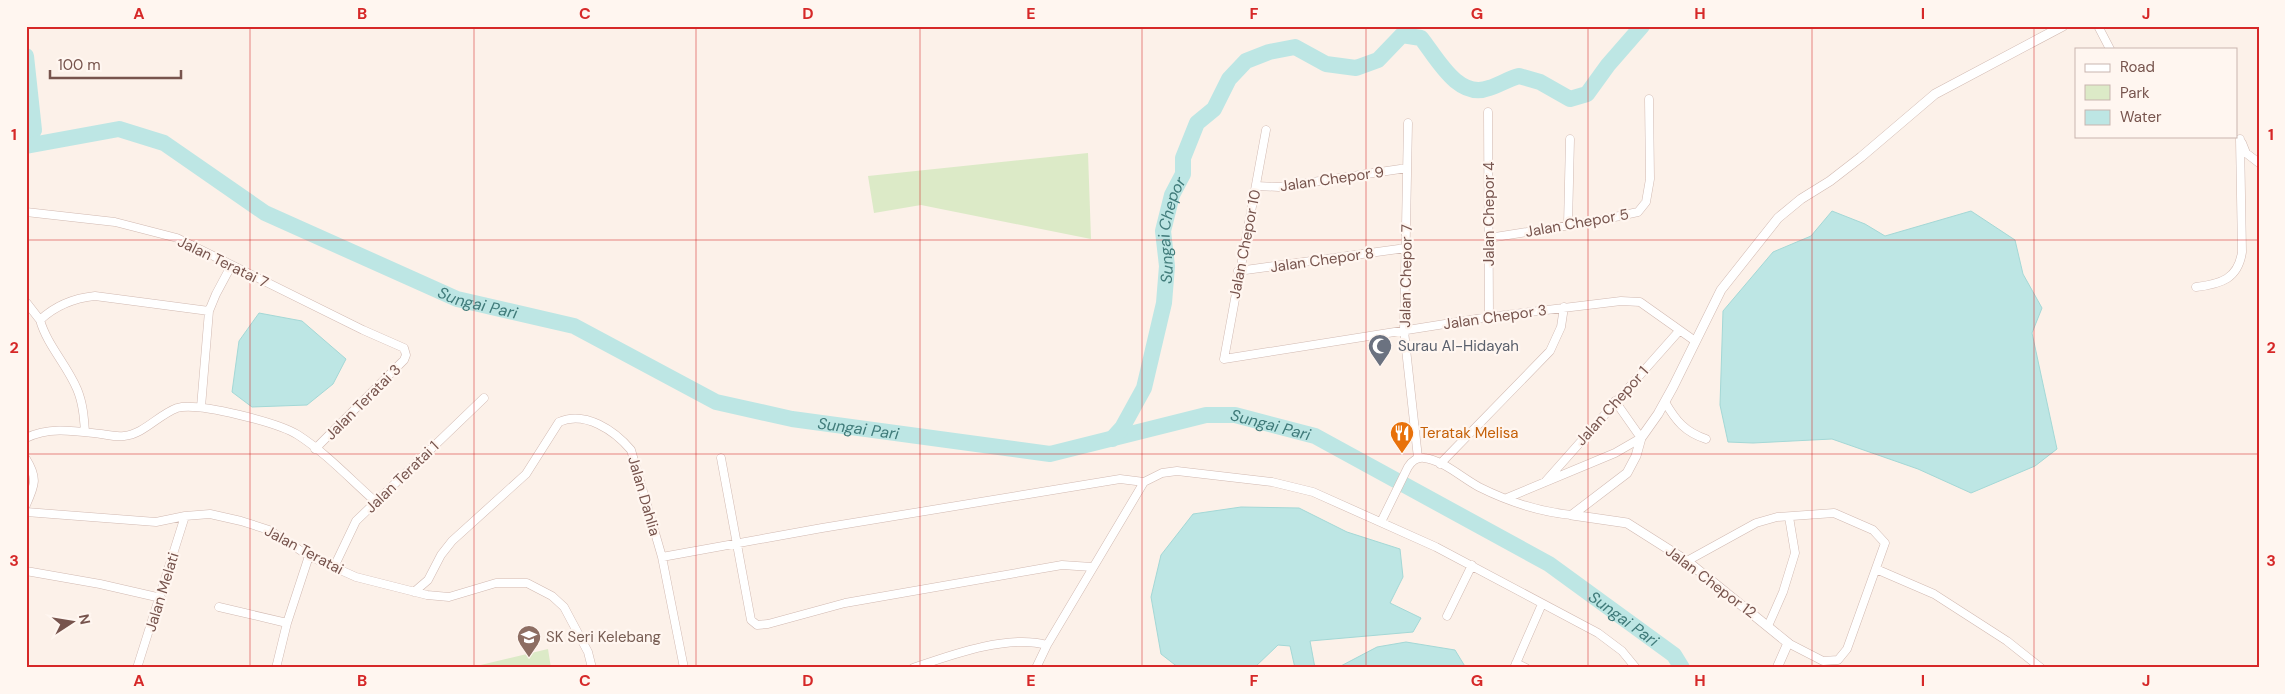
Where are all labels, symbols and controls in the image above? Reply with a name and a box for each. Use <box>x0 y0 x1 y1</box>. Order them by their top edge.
text: A <box>133 3 145 24</box>
text: B <box>357 3 367 24</box>
text: C <box>579 3 591 24</box>
text: D <box>802 3 814 24</box>
text: E <box>1026 3 1036 24</box>
text: F <box>1250 3 1259 24</box>
text: G <box>1471 3 1483 24</box>
text: H <box>1694 3 1706 24</box>
text: I <box>1921 3 1925 24</box>
text: J <box>2142 3 2150 24</box>
scale bar <box>50 48 181 80</box>
legend <box>2075 48 2238 138</box>
text: 100 m <box>58 55 101 75</box>
text: Road <box>2120 57 2155 77</box>
text: Park <box>2120 83 2150 103</box>
text: Water <box>2120 107 2162 127</box>
text: 1 <box>11 124 17 145</box>
text: 1 <box>2268 124 2274 145</box>
street label: Jalan Chepor 9 <box>1279 162 1385 196</box>
street label: Jalan Chepor 4 <box>1479 162 1499 266</box>
water label: Sungai Chepor <box>1152 172 1191 284</box>
street label: Jalan Chepor 10 <box>1225 188 1265 300</box>
street label: Jalan Chepor 5 <box>1524 204 1630 242</box>
street label: Jalan Chepor 7 <box>1395 224 1417 328</box>
street label: Jalan Teratai 7 <box>174 231 272 293</box>
street label: Jalan Chepor 8 <box>1269 243 1375 277</box>
water label: Sungai Pari <box>435 281 521 323</box>
street label: Jalan Chepor 3 <box>1442 300 1548 334</box>
mosque icon: Surau Al-Hidayah <box>1367 333 1393 367</box>
place label: Surau Al-Hidayah <box>1398 336 1519 356</box>
text: 2 <box>9 337 19 358</box>
text: 2 <box>2266 337 2276 358</box>
street label: Jalan Teratai 3 <box>321 360 405 444</box>
street label: Jalan Chepor 1 <box>1571 362 1653 450</box>
water label: Sungai Pari <box>1228 404 1314 445</box>
water label: Sungai Pari <box>817 412 902 444</box>
restaurant icon: Teratak Melisa <box>1389 420 1415 454</box>
place label: Teratak Melisa <box>1420 423 1518 443</box>
street label: Jalan Teratai 1 <box>361 437 443 517</box>
street label: Jalan Dahlia <box>623 454 665 538</box>
street label: Jalan Teratai <box>261 521 347 579</box>
street label: Jalan Chepor 12 <box>1662 541 1760 623</box>
text: 3 <box>9 550 19 571</box>
street label: Jalan Melati <box>140 550 184 634</box>
text: 3 <box>2266 550 2276 571</box>
water label: Sungai Pari <box>1585 586 1664 652</box>
north arrow <box>48 596 98 646</box>
text: N <box>75 612 95 626</box>
school or university icon: SK Seri Kelebang <box>516 624 542 658</box>
place label: SK Seri Kelebang <box>546 627 661 647</box>
text: A <box>133 670 145 691</box>
text: B <box>357 670 367 691</box>
text: C <box>579 670 591 691</box>
text: D <box>802 670 814 691</box>
text: E <box>1026 670 1036 691</box>
text: F <box>1250 670 1259 691</box>
text: G <box>1471 670 1483 691</box>
text: H <box>1694 670 1706 691</box>
text: I <box>1921 670 1925 691</box>
text: J <box>2142 670 2150 691</box>

